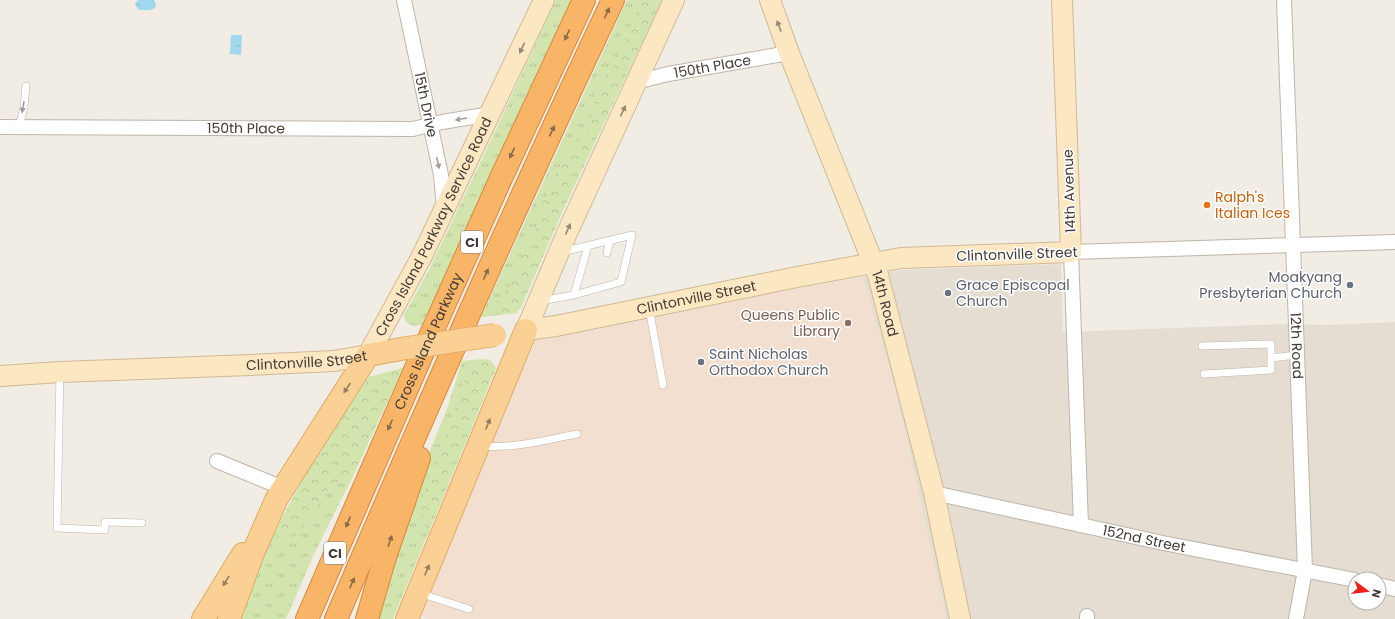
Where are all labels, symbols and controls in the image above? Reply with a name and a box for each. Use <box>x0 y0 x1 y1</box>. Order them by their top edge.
one-way arrow <box>604 7 610 19</box>
one-way arrow <box>776 20 782 32</box>
one-way arrow <box>564 30 570 42</box>
one-way arrow <box>519 42 525 54</box>
street label: 150th Place <box>672 50 753 83</box>
street label: 15th Drive <box>409 70 443 139</box>
one-way arrow <box>20 101 26 113</box>
one-way arrow <box>620 106 626 117</box>
street label: Cross Island Parkway Service Road <box>370 114 497 340</box>
one-way arrow <box>455 116 467 122</box>
street label: 150th Place <box>207 118 285 138</box>
one-way arrow <box>549 125 555 136</box>
one-way arrow <box>509 148 515 159</box>
street label: 14th Avenue <box>1058 149 1080 233</box>
one-way arrow <box>436 157 442 169</box>
place label: Ralph's Italian Ices <box>1215 187 1290 223</box>
marker: Ralph's Italian Ices <box>1202 200 1212 210</box>
one-way arrow <box>566 223 572 235</box>
road number: CI <box>461 231 483 253</box>
street label: Clintonville Street <box>956 242 1078 266</box>
street label: 14th Road <box>867 267 903 339</box>
place label: Moakyang Presbyterian Church <box>1199 267 1342 303</box>
street label: Cross Island Parkway <box>389 269 467 413</box>
one-way arrow <box>483 269 489 280</box>
place label: Grace Episcopal Church <box>956 275 1070 311</box>
street label: Clintonville Street <box>635 276 758 319</box>
marker: Moakyang Presbyterian Church <box>1345 280 1355 290</box>
marker: Grace Episcopal Church <box>943 288 953 298</box>
place label: Queens Public Library <box>741 305 840 341</box>
street label: 12th Road <box>1286 312 1308 380</box>
marker: Queens Public Library <box>843 318 853 328</box>
place label: Saint Nicholas Orthodox Church <box>709 344 829 380</box>
street label: Clintonville Street <box>246 345 369 375</box>
marker: Saint Nicholas Orthodox Church <box>696 357 706 367</box>
one-way arrow <box>343 383 351 393</box>
one-way arrow <box>484 418 491 430</box>
one-way arrow <box>387 419 394 431</box>
one-way arrow <box>345 517 351 528</box>
street label: 152nd Street <box>1101 520 1187 557</box>
one-way arrow <box>388 535 394 547</box>
road number: CI <box>324 542 346 564</box>
one-way arrow <box>424 564 431 576</box>
north arrow <box>1347 571 1387 611</box>
one-way arrow <box>222 576 230 586</box>
one-way arrow <box>349 577 355 589</box>
text: N <box>1368 588 1385 600</box>

